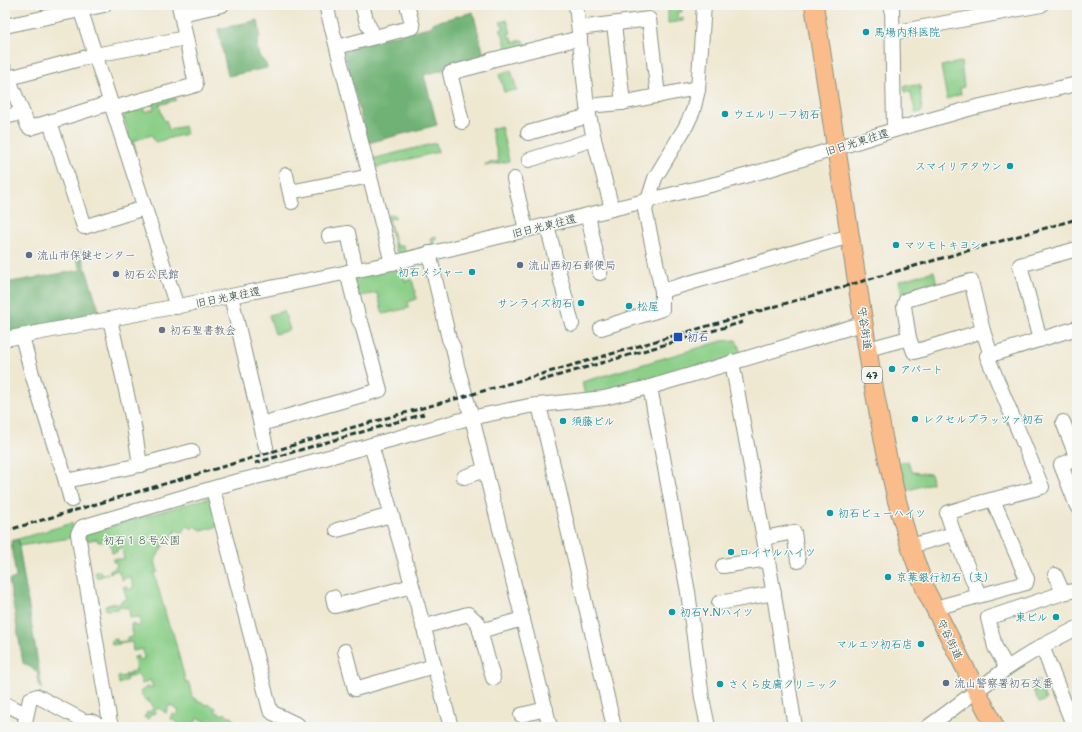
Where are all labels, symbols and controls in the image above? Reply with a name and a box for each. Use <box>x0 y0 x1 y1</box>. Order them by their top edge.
place label: 馬場内科医院 <box>874 24 940 39</box>
marker: 馬場内科医院 <box>861 27 871 37</box>
place label: ウエルリーフ初石 <box>733 106 821 121</box>
marker: ウエルリーフ初石 <box>720 109 730 119</box>
street label: 旧日光東往還 <box>823 125 891 158</box>
place label: スマイリアタウン <box>915 158 1002 173</box>
marker: スマイリアタウン <box>1005 161 1015 171</box>
street label: 旧日光東往還 <box>510 210 578 241</box>
place label: マツモトキヨシ <box>904 237 981 252</box>
marker: マツモトキヨシ <box>891 240 901 250</box>
place label: 流山市保健センター <box>37 247 136 262</box>
marker: 流山市保健センター <box>24 250 34 260</box>
place label: 流山西初石郵便局 <box>528 257 616 272</box>
marker: 流山西初石郵便局 <box>515 260 525 270</box>
place label: 初石メジャー <box>398 264 464 279</box>
place label: 初石公民館 <box>124 266 179 281</box>
marker: 初石メジャー <box>467 267 477 277</box>
marker: 初石公民館 <box>111 269 121 279</box>
street label: 旧日光東往還 <box>194 283 262 310</box>
place label: サンライズ初石 <box>497 295 573 310</box>
marker: サンライズ初石 <box>576 298 586 308</box>
place label: 松屋 <box>637 298 659 313</box>
marker: 松屋 <box>624 301 634 311</box>
street label: 守谷街道 <box>855 305 876 351</box>
place label: 初石聖書教会 <box>170 322 236 337</box>
marker: 初石聖書教会 <box>157 325 167 335</box>
place label: 初石 <box>687 329 709 344</box>
marker: 初石 <box>672 331 684 343</box>
place label: アパート <box>900 361 943 376</box>
marker: アパート <box>887 364 897 374</box>
road number: 47 <box>862 367 882 383</box>
place label: レクセルプラッツァ初石 <box>923 411 1044 426</box>
place label: 須藤ビル <box>571 413 615 428</box>
marker: レクセルプラッツァ初石 <box>910 414 920 424</box>
marker: 須藤ビル <box>558 416 568 426</box>
place label: 初石ビューハイツ <box>838 505 926 520</box>
marker: 初石ビューハイツ <box>825 508 835 518</box>
park label: 初石１８号公園 <box>104 532 181 547</box>
place label: ロイヤルハイツ <box>739 544 816 559</box>
marker: ロイヤルハイツ <box>726 547 736 557</box>
place label: 京葉銀行初石（支） <box>896 569 995 584</box>
marker: 京葉銀行初石（支） <box>883 572 893 582</box>
place label: 初石Y.Nハイツ <box>680 604 754 619</box>
marker: 初石Y.Nハイツ <box>667 607 677 617</box>
place label: 東ビル <box>1015 609 1048 624</box>
marker: 東ビル <box>1051 612 1061 622</box>
street label: 守谷街道 <box>934 616 967 662</box>
place label: マルエツ初石店 <box>836 636 913 651</box>
marker: マルエツ初石店 <box>916 639 926 649</box>
place label: 流山警察署初石交番 <box>954 675 1053 690</box>
place label: さくら皮膚クリニック <box>728 676 838 691</box>
marker: 流山警察署初石交番 <box>941 678 951 688</box>
marker: さくら皮膚クリニック <box>715 679 725 689</box>

